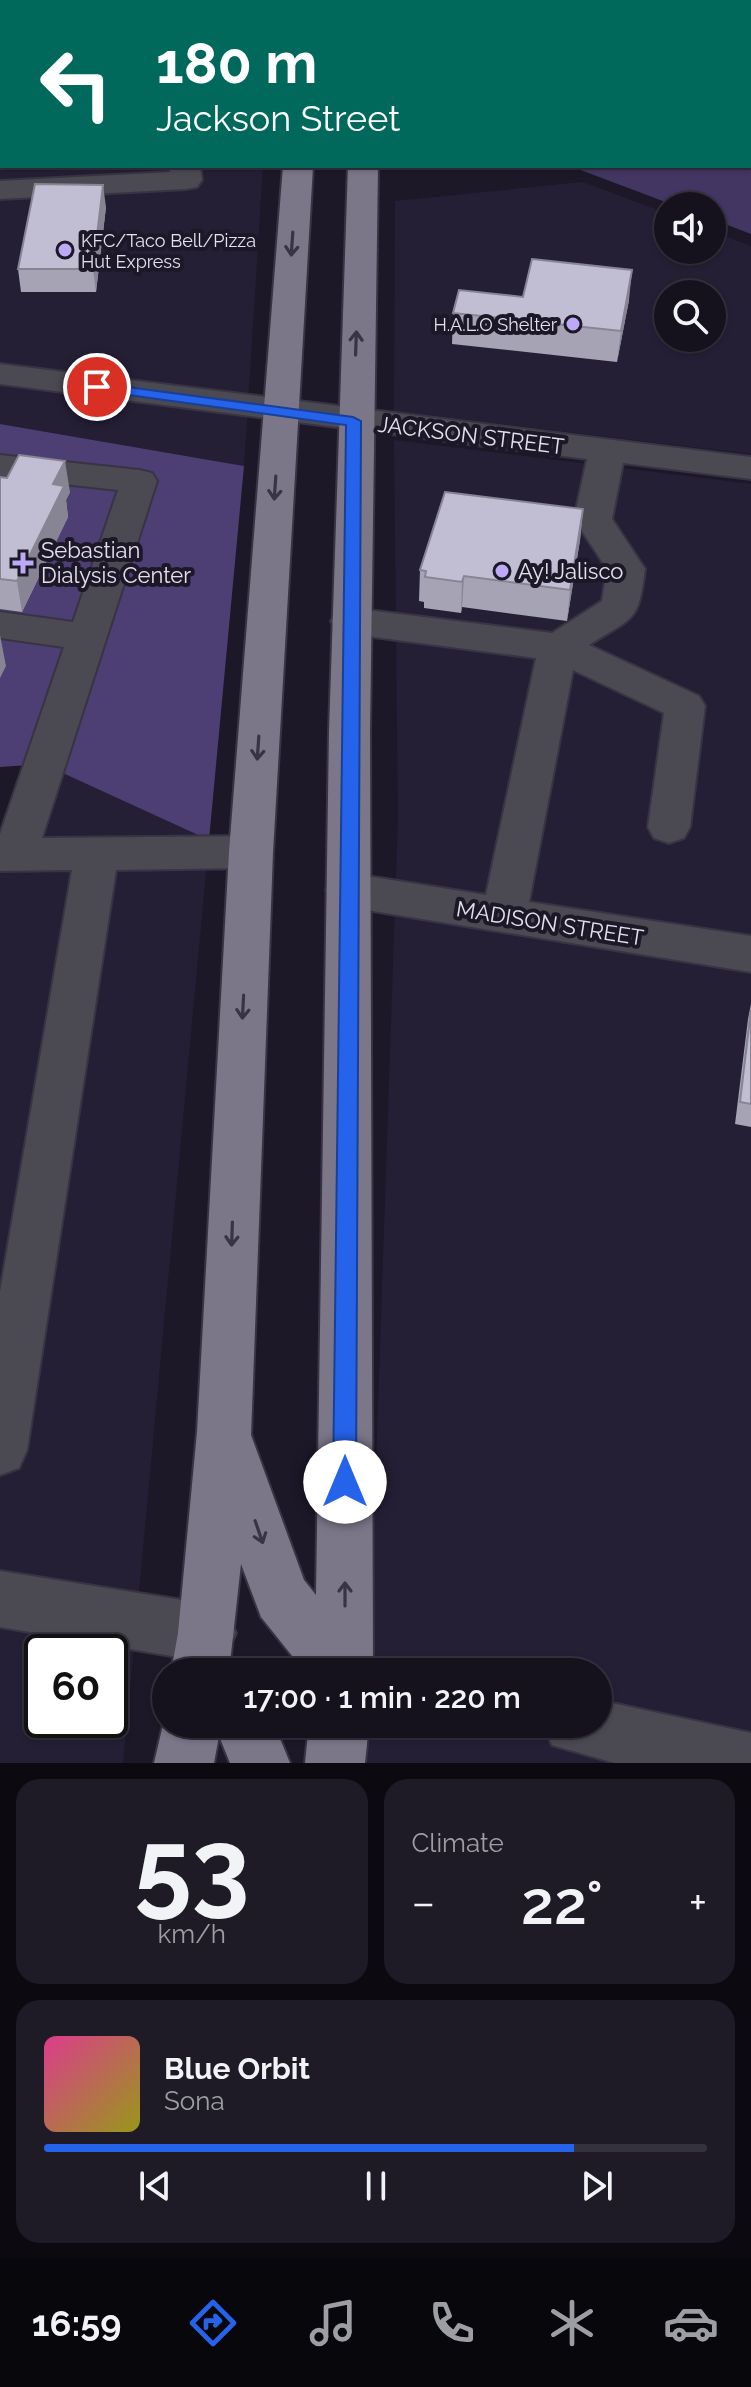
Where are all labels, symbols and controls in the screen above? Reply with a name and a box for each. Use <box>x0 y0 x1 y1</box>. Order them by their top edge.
text: 180 m <box>156 30 317 96</box>
icon: left <box>24 32 128 136</box>
text: Jackson Street <box>156 97 400 139</box>
map controls <box>654 192 726 352</box>
button: sound <box>654 192 726 264</box>
place label: KFC/Taco Bell/Pizza Hut Express <box>81 230 256 272</box>
one-way arrow <box>284 230 299 257</box>
marker: KFC/Taco Bell/Pizza Hut Express <box>56 241 74 259</box>
button: search <box>654 280 726 352</box>
place label: H.A.L.O Shelter <box>433 314 558 335</box>
marker: H.A.L.O Shelter <box>564 315 582 333</box>
one-way arrow <box>349 330 364 357</box>
pin <box>63 353 131 421</box>
icon: arrive <box>75 365 119 409</box>
street label: JACKSON STREET <box>376 411 566 459</box>
one-way arrow <box>267 474 282 501</box>
place label: Sebastian Dialysis Center <box>41 537 191 588</box>
marker: Sebastian Dialysis Center <box>12 552 34 574</box>
place label: Ay! Jalisco <box>518 558 623 584</box>
marker: Ay! Jalisco <box>493 562 511 580</box>
one-way arrow <box>250 734 265 761</box>
street label: MADISON STREET <box>455 895 646 951</box>
one-way arrow <box>236 993 251 1020</box>
one-way arrow <box>225 1220 240 1247</box>
position arrow <box>303 1440 387 1524</box>
one-way arrow <box>252 1519 267 1544</box>
one-way arrow <box>337 1581 352 1608</box>
speed limit sign: 60 <box>24 1634 128 1738</box>
text: 17:00 · 1 min · 220 m <box>243 1680 521 1715</box>
text: 53 <box>134 1806 250 1928</box>
text: Climate <box>412 1828 504 1858</box>
text: 22° <box>521 1868 603 1938</box>
text: − <box>412 1877 435 1928</box>
text: + <box>689 1877 707 1928</box>
text: km/h <box>157 1919 226 1949</box>
text: Blue Orbit <box>164 2051 310 2086</box>
text: Sona <box>164 2086 225 2116</box>
icon: previous <box>133 2164 177 2208</box>
icon: pause <box>354 2164 398 2208</box>
icon: next <box>575 2164 619 2208</box>
icon: directions <box>185 2295 241 2351</box>
icon: music <box>305 2295 361 2351</box>
icon: phone <box>424 2295 480 2351</box>
icon: climate <box>544 2295 600 2351</box>
icon: car <box>663 2295 719 2351</box>
text: 16:59 <box>32 2302 121 2344</box>

